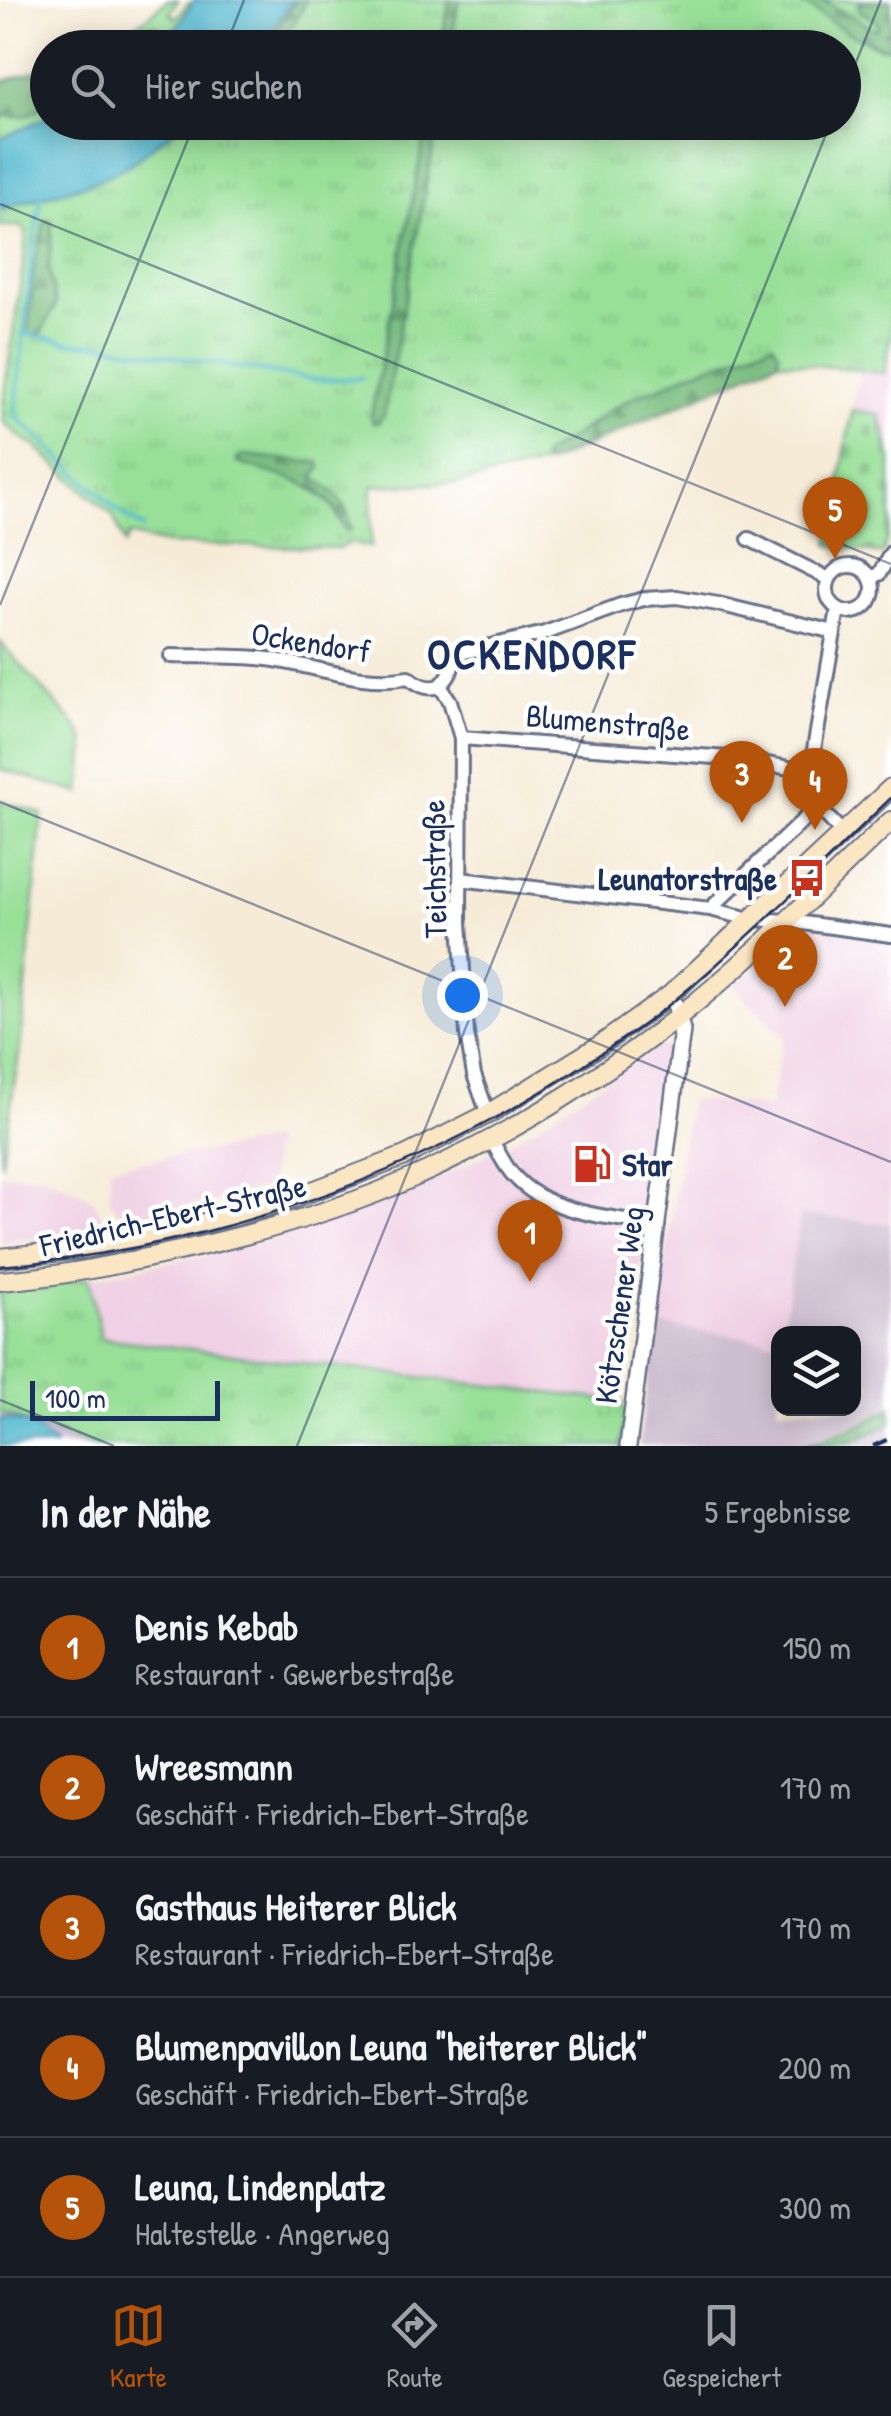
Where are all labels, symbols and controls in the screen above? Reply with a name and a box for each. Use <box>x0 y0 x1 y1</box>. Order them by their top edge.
search box <box>30 30 861 140</box>
icon: search <box>65 58 120 113</box>
text: Hier suchen <box>145 59 303 111</box>
pin: 5 <box>802 476 868 559</box>
street label: Ockendorf <box>248 611 374 673</box>
district label: OCKENDORF <box>427 625 637 682</box>
street label: Blumenstraße <box>524 693 692 751</box>
pin: 3 <box>710 740 774 823</box>
pin: 4 <box>782 748 848 830</box>
street label: Teichstraße <box>411 799 457 939</box>
place label: Leunatorstraße <box>598 857 777 901</box>
bus stop icon: Leunatorstraße <box>786 857 828 899</box>
pin: 2 <box>752 924 818 1007</box>
your location <box>437 970 488 1021</box>
fuel station icon: Star <box>571 1143 613 1185</box>
place label: Star <box>622 1143 673 1186</box>
street label: Friedrich-Ebert-Straße <box>35 1163 310 1267</box>
pin: 1 <box>498 1200 562 1282</box>
street label: Kötzschener Weg <box>584 1204 654 1406</box>
map controls <box>771 1326 861 1416</box>
button: layers <box>771 1326 861 1416</box>
scale bar <box>30 1376 220 1420</box>
text: 100 m <box>45 1379 106 1417</box>
text: In der Nähe <box>40 1483 211 1540</box>
text: 5 Ergebnisse <box>704 1490 851 1533</box>
text: Denis Kebab <box>135 1600 298 1652</box>
text: 1 <box>67 1626 78 1669</box>
text: 150 m <box>782 1626 851 1669</box>
text: Restaurant · Gewerbestraße <box>135 1652 454 1695</box>
text: Wreesmann <box>135 1740 293 1792</box>
text: 2 <box>65 1766 80 1809</box>
text: 170 m <box>780 1766 851 1809</box>
text: Geschäft · Friedrich-Ebert-Straße <box>135 1792 529 1835</box>
text: Gasthaus Heiterer Blick <box>135 1880 456 1932</box>
text: 3 <box>65 1906 80 1949</box>
text: 170 m <box>780 1906 851 1949</box>
text: Restaurant · Friedrich-Ebert-Straße <box>135 1932 554 1975</box>
text: Blumenpavillon Leuna "heiterer Blick" <box>135 2020 648 2072</box>
text: 4 <box>66 2046 79 2089</box>
text: 200 m <box>778 2046 851 2089</box>
text: Geschäft · Friedrich-Ebert-Straße <box>135 2072 529 2115</box>
text: Leuna, Lindenplatz <box>135 2160 386 2212</box>
text: 5 <box>66 2186 79 2229</box>
text: 300 m <box>779 2186 851 2229</box>
text: Haltestelle · Angerweg <box>135 2212 390 2255</box>
tab: Karte <box>110 2298 167 2396</box>
tab: Route <box>387 2298 443 2396</box>
tab: Gespeichert <box>662 2298 781 2396</box>

